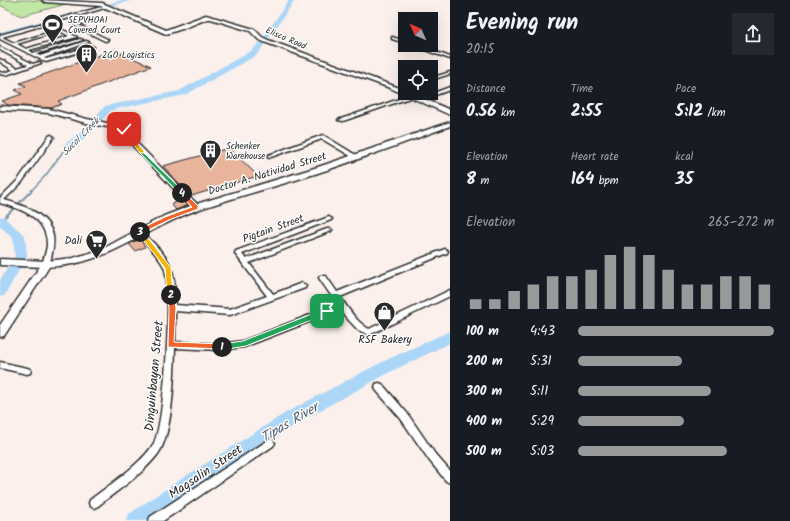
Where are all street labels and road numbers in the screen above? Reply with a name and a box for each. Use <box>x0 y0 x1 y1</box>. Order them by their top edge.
street label: Elisco Road <box>263 23 309 54</box>
street label: Doctor A. Natividad Street <box>206 147 330 201</box>
street label: Pigtain Street <box>240 209 307 248</box>
street label: Dinguinbayan Street <box>139 319 170 432</box>
street label: Magsalin Street <box>165 439 248 505</box>

